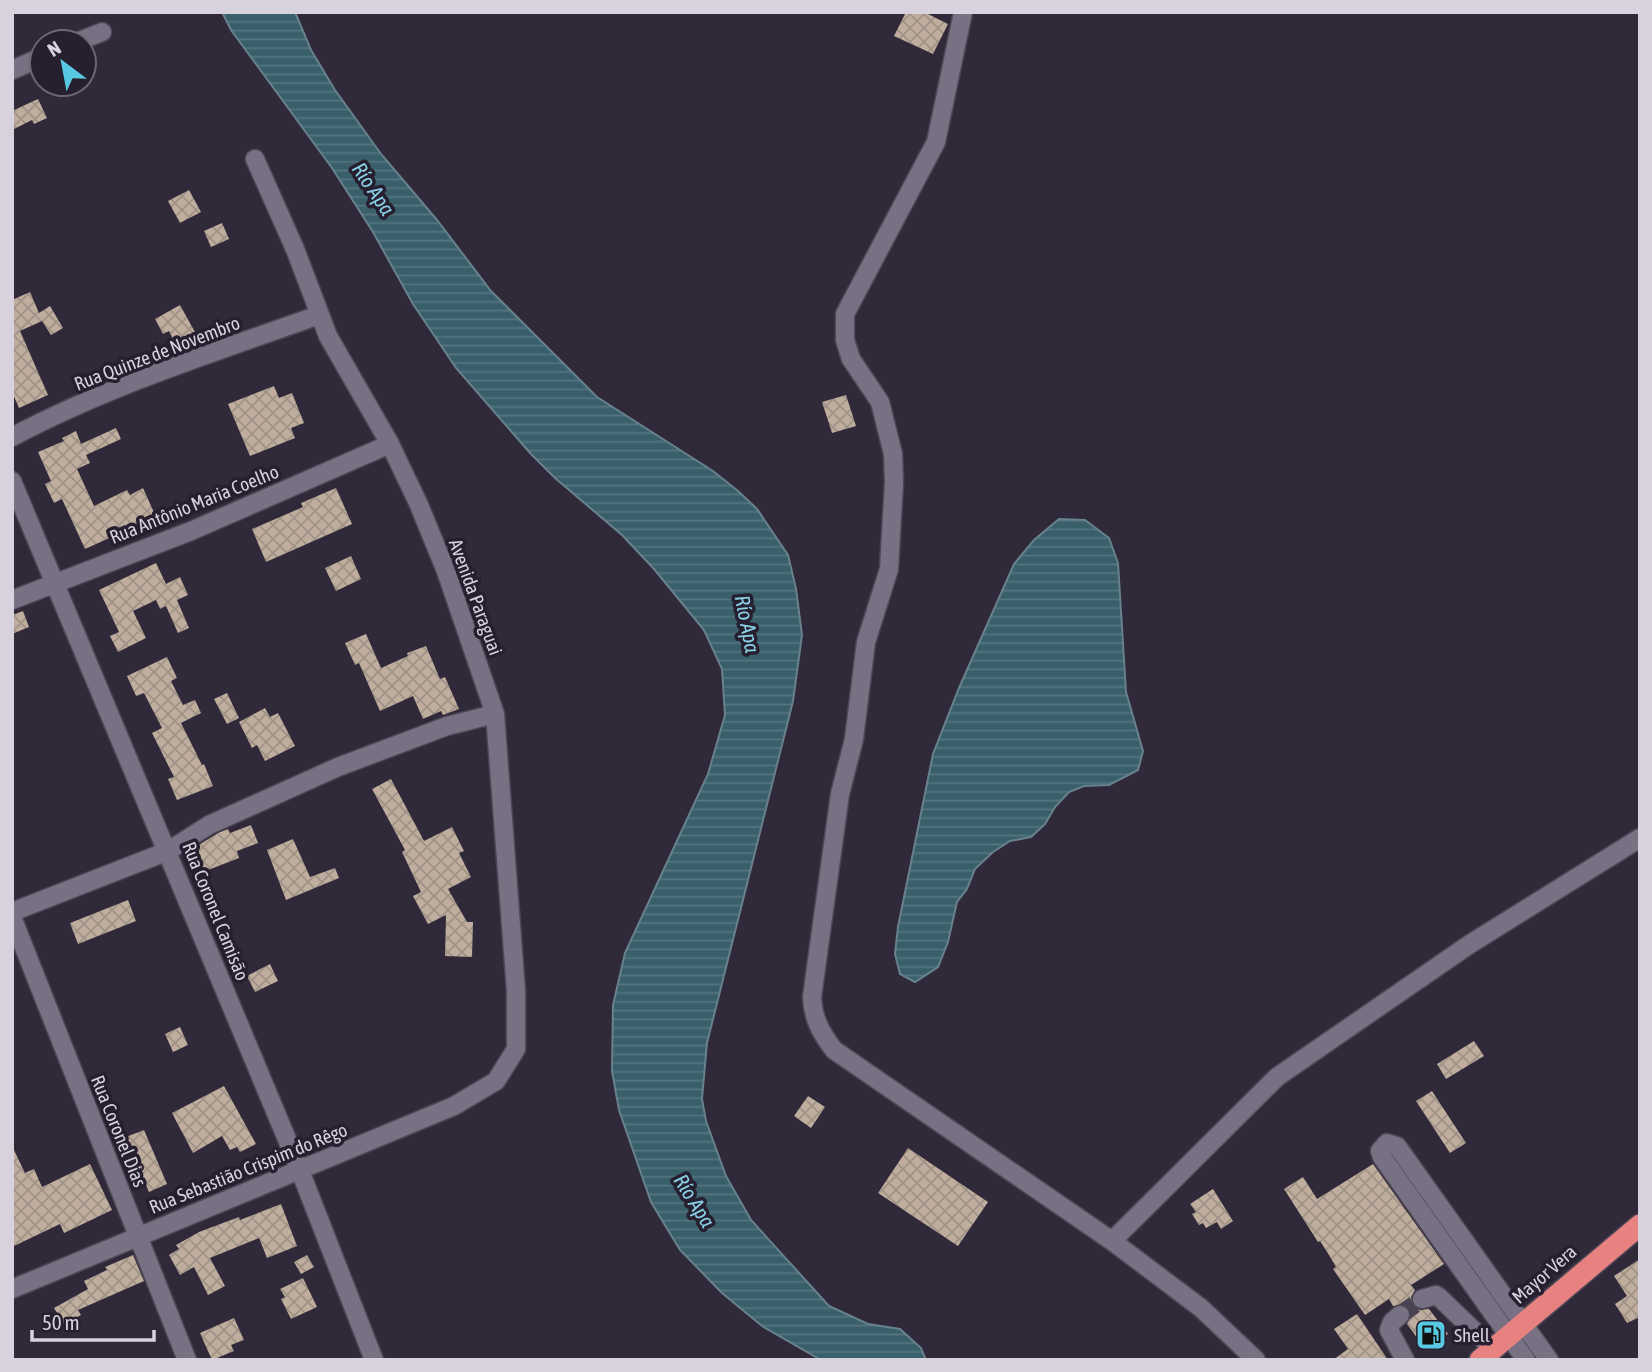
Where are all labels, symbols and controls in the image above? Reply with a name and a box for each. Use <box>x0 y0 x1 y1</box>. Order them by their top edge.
north arrow <box>28 28 98 98</box>
text: N <box>43 36 65 61</box>
water label: Río Apa <box>348 158 400 219</box>
street label: Rua Quinze de Novembro <box>71 311 243 395</box>
street label: Rua Antônio Maria Coelho <box>106 460 282 548</box>
street label: Avenida Paraguai <box>445 536 507 658</box>
water label: Río Apa <box>731 593 765 655</box>
street label: Rua Coronel Camisão <box>178 838 254 984</box>
street label: Rua Coronel Dias <box>87 1072 151 1190</box>
street label: Rua Sebastião Crispim do Rêgo <box>146 1118 350 1218</box>
water label: Río Apa <box>669 1169 721 1232</box>
street label: Mayor Vera <box>1507 1240 1581 1308</box>
scale bar <box>32 1298 154 1342</box>
text: 50 m <box>42 1310 80 1334</box>
fuel station icon: Shell <box>1414 1318 1448 1352</box>
place label: Shell <box>1454 1324 1490 1346</box>

